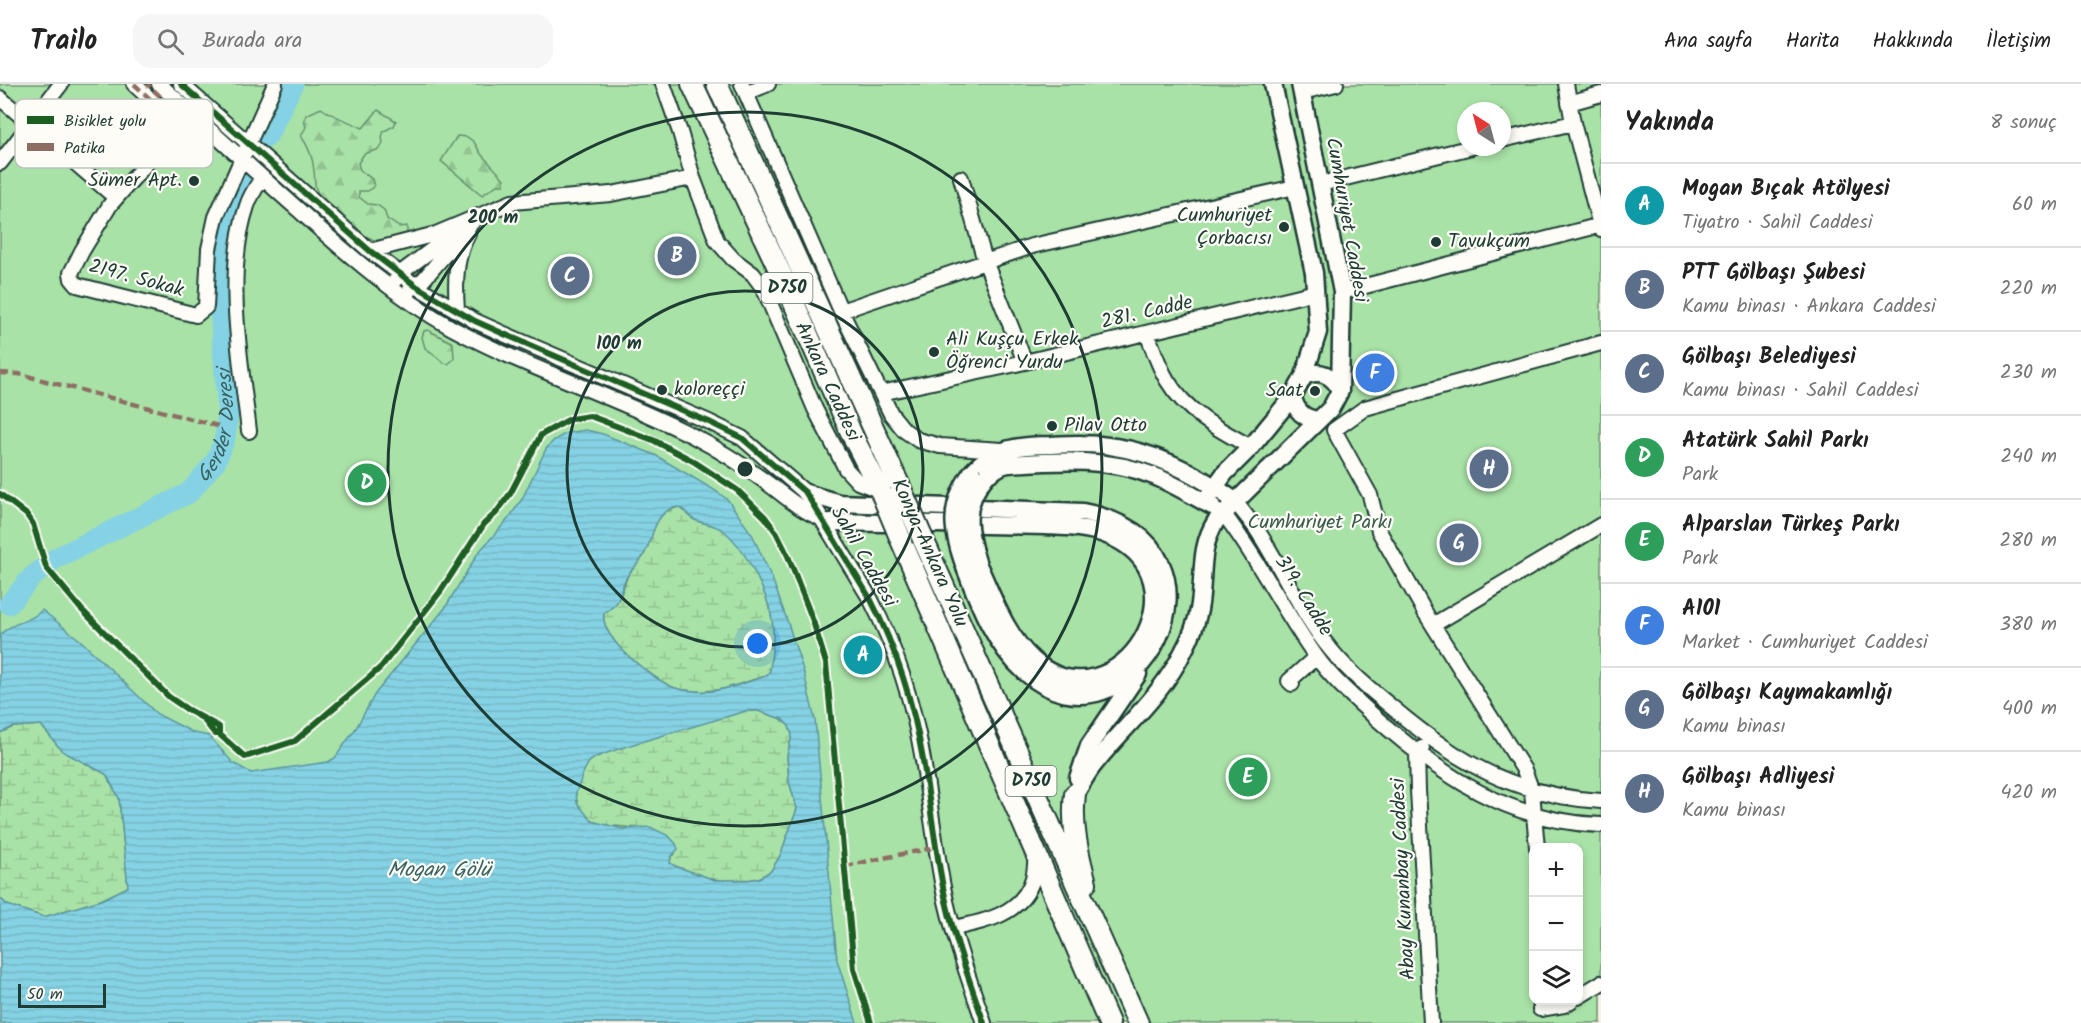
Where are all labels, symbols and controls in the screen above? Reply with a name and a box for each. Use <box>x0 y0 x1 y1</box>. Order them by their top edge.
search box <box>133 14 553 68</box>
text: Trailo <box>30 19 97 64</box>
text: Burada ara <box>202 24 302 59</box>
icon: search <box>154 25 187 58</box>
text: Ana sayfa <box>1664 25 1753 58</box>
text: Harita <box>1786 25 1840 58</box>
text: Hakkında <box>1873 25 1953 58</box>
text: İletişim <box>1986 25 2051 58</box>
legend <box>15 99 213 168</box>
north arrow <box>1457 102 1511 156</box>
text: Yakında <box>1625 102 1714 144</box>
text: 8 sonuç <box>1990 107 2057 139</box>
text: Bisiklet yolu <box>64 109 147 134</box>
street label: Cumhuriyet Caddesi <box>1316 135 1376 306</box>
text: Patika <box>64 136 105 161</box>
place label: Sümer Apt. <box>88 165 182 197</box>
text: Mogan Bıçak Atölyesi <box>1682 172 1890 207</box>
marker: Sümer Apt. <box>187 174 201 188</box>
text: A <box>1638 189 1651 221</box>
text: 60 m <box>2012 189 2057 221</box>
place label: Cumhuriyet Çorbacısı <box>1177 200 1272 255</box>
text: 200 m <box>468 204 519 233</box>
text: Tiyatro · Sahil Caddesi <box>1682 207 1872 239</box>
marker: Cumhuriyet Çorbacısı <box>1277 220 1291 234</box>
place label: Tavukçum <box>1448 226 1530 258</box>
pin: B <box>658 234 696 279</box>
marker: Tavukçum <box>1429 235 1443 249</box>
street label: 2197. Sokak <box>85 251 188 307</box>
pin: C <box>550 254 590 298</box>
text: PTT Gölbaşı Şubesi <box>1682 256 1865 291</box>
road number: D750 <box>762 273 812 303</box>
text: B <box>1638 273 1651 305</box>
text: 220 m <box>2000 273 2057 305</box>
street label: 281. Cadde <box>1098 287 1196 339</box>
text: Kamu binası · Ankara Caddesi <box>1682 291 1936 323</box>
street label: Ankara Caddesi <box>785 317 869 448</box>
place label: Ali Kuşçu Erkek Öğrenci Yurdu <box>946 324 1079 379</box>
text: 100 m <box>596 330 642 359</box>
text: Gölbaşı Belediyesi <box>1682 340 1856 375</box>
marker: Ali Kuşçu Erkek Öğrenci Yurdu <box>927 345 941 359</box>
pin: F <box>1356 350 1394 396</box>
text: C <box>1638 357 1651 389</box>
text: 230 m <box>2000 357 2057 389</box>
water label: Gerder Deresi <box>188 364 245 490</box>
place label: koloreççi <box>674 374 746 406</box>
place label: Saat <box>1266 375 1303 407</box>
text: Kamu binası · Sahil Caddesi <box>1682 375 1919 407</box>
marker: koloreççi <box>655 383 669 397</box>
marker: Saat <box>1308 384 1322 398</box>
place label: Pilav Otto <box>1064 410 1147 442</box>
marker: Pilav Otto <box>1045 419 1059 433</box>
text: Atatürk Sahil Parkı <box>1682 424 1868 459</box>
text: D <box>1638 441 1651 473</box>
text: 240 m <box>2000 441 2057 473</box>
pin: H <box>1470 446 1508 492</box>
centre of rings <box>735 459 755 479</box>
text: Park <box>1682 459 1718 491</box>
pin: D <box>348 460 386 506</box>
street label: Konya-Ankara Yolu <box>882 473 976 633</box>
street label: Sahil Caddesi <box>821 501 905 615</box>
park label: Cumhuriyet Parkı <box>1248 507 1392 539</box>
text: Alparslan Türkeş Parkı <box>1682 508 1899 543</box>
pin: G <box>1440 520 1478 566</box>
text: E <box>1639 525 1650 557</box>
text: 280 m <box>1999 525 2057 557</box>
text: Park <box>1682 543 1718 575</box>
street label: 319. Cadde <box>1265 549 1341 643</box>
text: A101 <box>1682 592 1720 627</box>
text: F <box>1639 609 1650 641</box>
text: 380 m <box>2000 609 2057 641</box>
text: Market · Cumhuriyet Caddesi <box>1682 627 1928 659</box>
your location <box>743 629 772 658</box>
pin: A <box>844 632 882 678</box>
text: Gölbaşı Kaymakamlığı <box>1682 676 1892 711</box>
text: G <box>1639 693 1650 725</box>
text: 400 m <box>2002 693 2057 725</box>
text: Kamu binası <box>1682 711 1786 743</box>
pin: E <box>1228 754 1268 800</box>
text: Gölbaşı Adliyesi <box>1682 760 1835 795</box>
road number: D750 <box>1006 766 1056 796</box>
street label: Abay Kunanbay Caddesi <box>1383 776 1425 981</box>
text: H <box>1638 777 1651 809</box>
text: 420 m <box>2000 777 2057 809</box>
text: Kamu binası <box>1682 795 1786 827</box>
map controls <box>1529 843 1583 1005</box>
button: + <box>1529 843 1583 897</box>
water label: Mogan Gölü <box>387 854 493 887</box>
button: − <box>1529 897 1583 951</box>
button: layers <box>1529 951 1583 1005</box>
scale bar <box>18 981 106 1008</box>
text: 50 m <box>27 982 63 1007</box>

